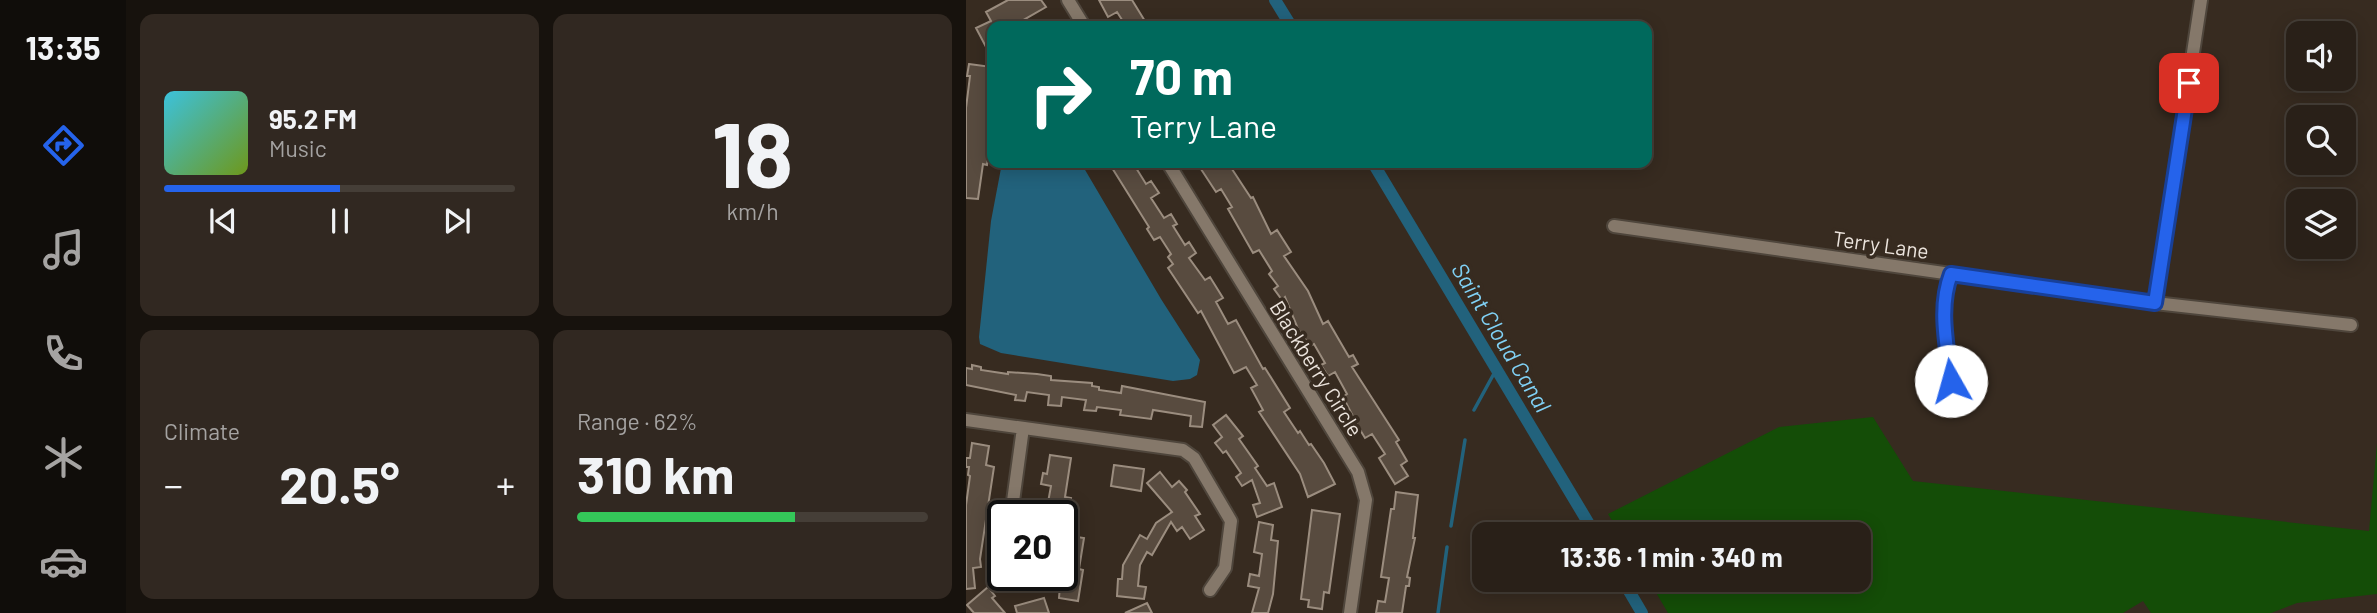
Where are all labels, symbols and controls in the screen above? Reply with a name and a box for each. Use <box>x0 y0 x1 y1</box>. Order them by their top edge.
map controls <box>2286 21 2356 259</box>
button: sound <box>2286 21 2356 91</box>
text: 13:35 <box>26 28 100 66</box>
text: 70 m <box>1130 46 1233 105</box>
icon: right <box>1015 49 1106 140</box>
pin <box>2159 53 2219 113</box>
icon: arrive <box>2170 64 2208 102</box>
text: 18 <box>712 97 793 206</box>
text: 95.2 FM <box>269 103 357 134</box>
button: search <box>2286 105 2356 175</box>
text: Terry Lane <box>1130 106 1277 144</box>
icon: directions <box>39 121 88 170</box>
text: Music <box>269 134 327 162</box>
button: layers <box>2286 189 2356 259</box>
text: km/h <box>726 197 779 225</box>
icon: previous <box>204 202 242 240</box>
icon: pause <box>321 202 359 240</box>
icon: next <box>438 202 476 240</box>
icon: music <box>39 225 88 274</box>
street label: Terry Lane <box>1832 225 1930 263</box>
water label: Saint Cloud Canal <box>1446 257 1558 417</box>
street label: Blackberry Circle <box>1265 296 1369 440</box>
icon: phone <box>39 329 88 378</box>
position arrow <box>1914 344 1988 418</box>
text: Range · 62% <box>577 407 698 435</box>
text: Climate <box>164 417 240 445</box>
icon: climate <box>39 433 88 482</box>
text: 310 km <box>577 442 735 504</box>
text: 20.5° <box>279 452 400 514</box>
text: − <box>164 461 183 507</box>
text: + <box>496 461 515 507</box>
speed limit sign: 20 <box>987 500 1078 591</box>
icon: car <box>39 537 88 586</box>
text: 13:36 · 1 min · 340 m <box>1560 541 1783 572</box>

